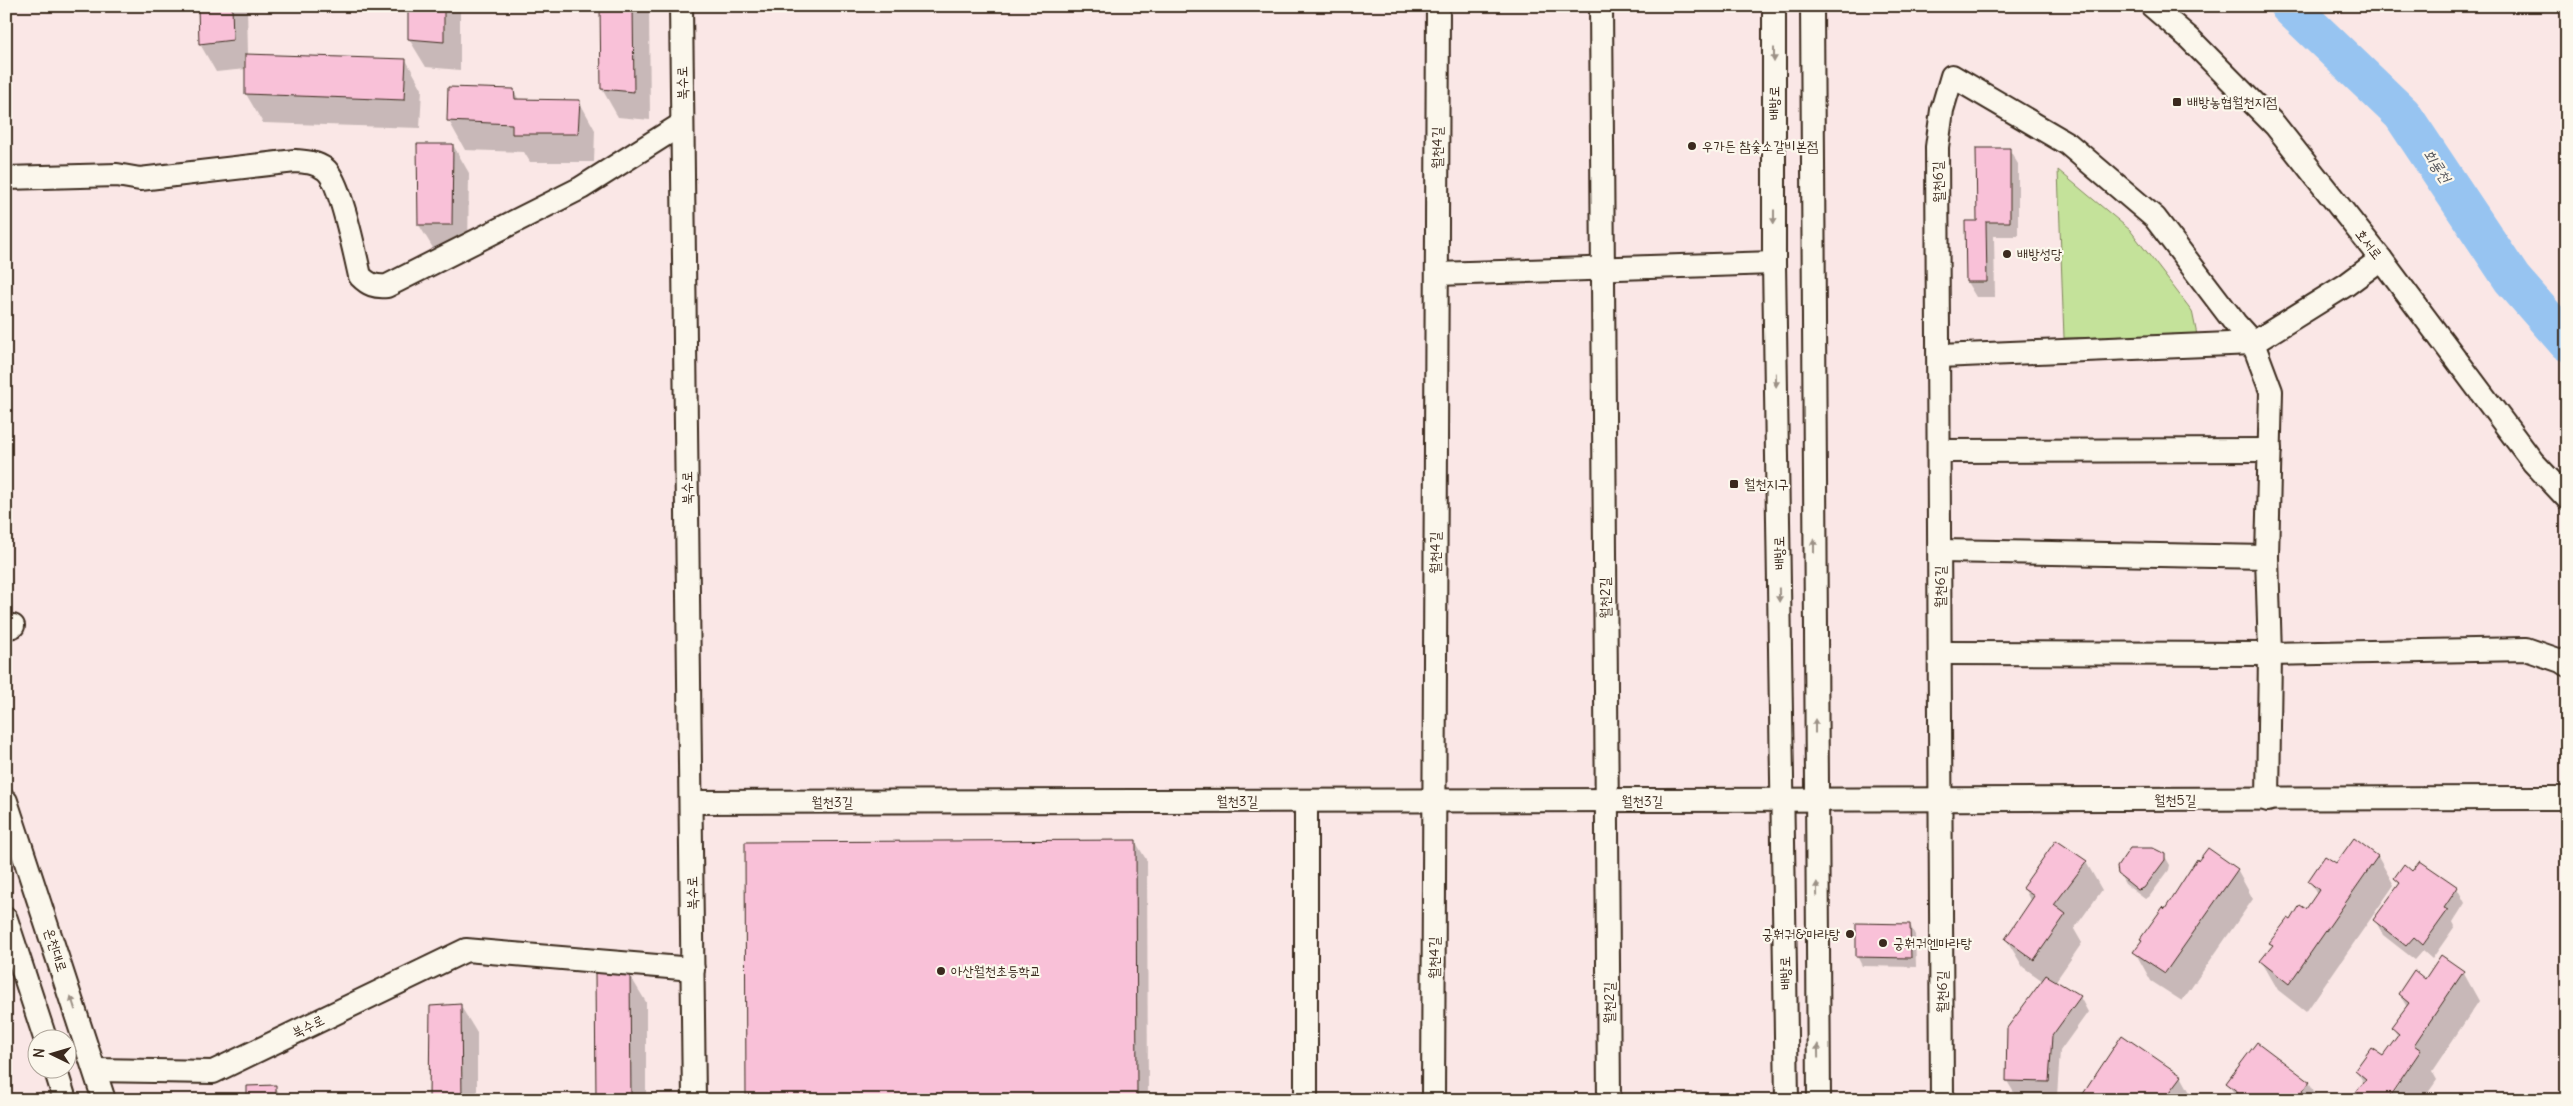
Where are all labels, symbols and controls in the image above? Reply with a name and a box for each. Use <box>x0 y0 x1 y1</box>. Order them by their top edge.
one-way arrow <box>1770 47 1778 63</box>
street label: 북수로 <box>673 66 691 100</box>
street label: 배방로 <box>1765 86 1783 120</box>
place label: 배방농협월천지점 <box>2187 93 2277 111</box>
marker: 배방농협월천지점 <box>2171 96 2183 108</box>
street label: 월천4길 <box>1428 126 1446 169</box>
place label: 우가든 참숯소갈비본점 <box>1702 137 1818 155</box>
marker: 우가든 참숯소갈비본점 <box>1686 140 1698 152</box>
water label: 회룡천 <box>2419 145 2456 188</box>
street label: 월천6길 <box>1928 160 1948 203</box>
one-way arrow <box>1770 210 1778 226</box>
street label: 호서로 <box>2352 225 2386 263</box>
place label: 배방성당 <box>2017 245 2063 263</box>
marker: 배방성당 <box>2001 248 2013 260</box>
one-way arrow <box>1772 372 1780 388</box>
street label: 북수로 <box>678 471 696 505</box>
place label: 월천지구 <box>1744 475 1789 493</box>
marker: 월천지구 <box>1728 478 1740 490</box>
street label: 월천4길 <box>1426 531 1444 574</box>
street label: 배방로 <box>1770 536 1788 570</box>
one-way arrow <box>1810 538 1818 554</box>
street label: 월천6길 <box>1931 565 1949 608</box>
street label: 월천2길 <box>1596 576 1614 619</box>
one-way arrow <box>1776 587 1784 603</box>
one-way arrow <box>1811 718 1819 734</box>
street label: 월천5길 <box>2154 791 2197 809</box>
street label: 월천3길 <box>1216 792 1259 810</box>
street label: 월천3길 <box>1621 792 1664 810</box>
street label: 월천3길 <box>811 793 854 811</box>
street label: 북수로 <box>683 876 701 910</box>
one-way arrow <box>1812 880 1820 896</box>
place label: 궁훠궈&마라탕 <box>1762 925 1841 943</box>
street label: 온천대로 <box>40 926 72 974</box>
marker: 궁훠궈&마라탕 <box>1844 928 1856 940</box>
place label: 궁훠궈엔마라탕 <box>1893 934 1973 952</box>
street label: 월천4길 <box>1425 936 1443 979</box>
marker: 궁훠궈엔마라탕 <box>1877 937 1889 949</box>
street label: 배방로 <box>1776 956 1794 990</box>
place label: 아산월천초등학교 <box>951 962 1041 980</box>
marker: 아산월천초등학교 <box>935 965 947 977</box>
street label: 월천6길 <box>1933 970 1951 1013</box>
street label: 월천2길 <box>1600 982 1618 1024</box>
one-way arrow <box>69 996 76 1011</box>
street label: 북수로 <box>289 1011 327 1041</box>
north arrow <box>28 1028 78 1078</box>
one-way arrow <box>1814 1043 1822 1059</box>
text: N <box>30 1047 48 1058</box>

